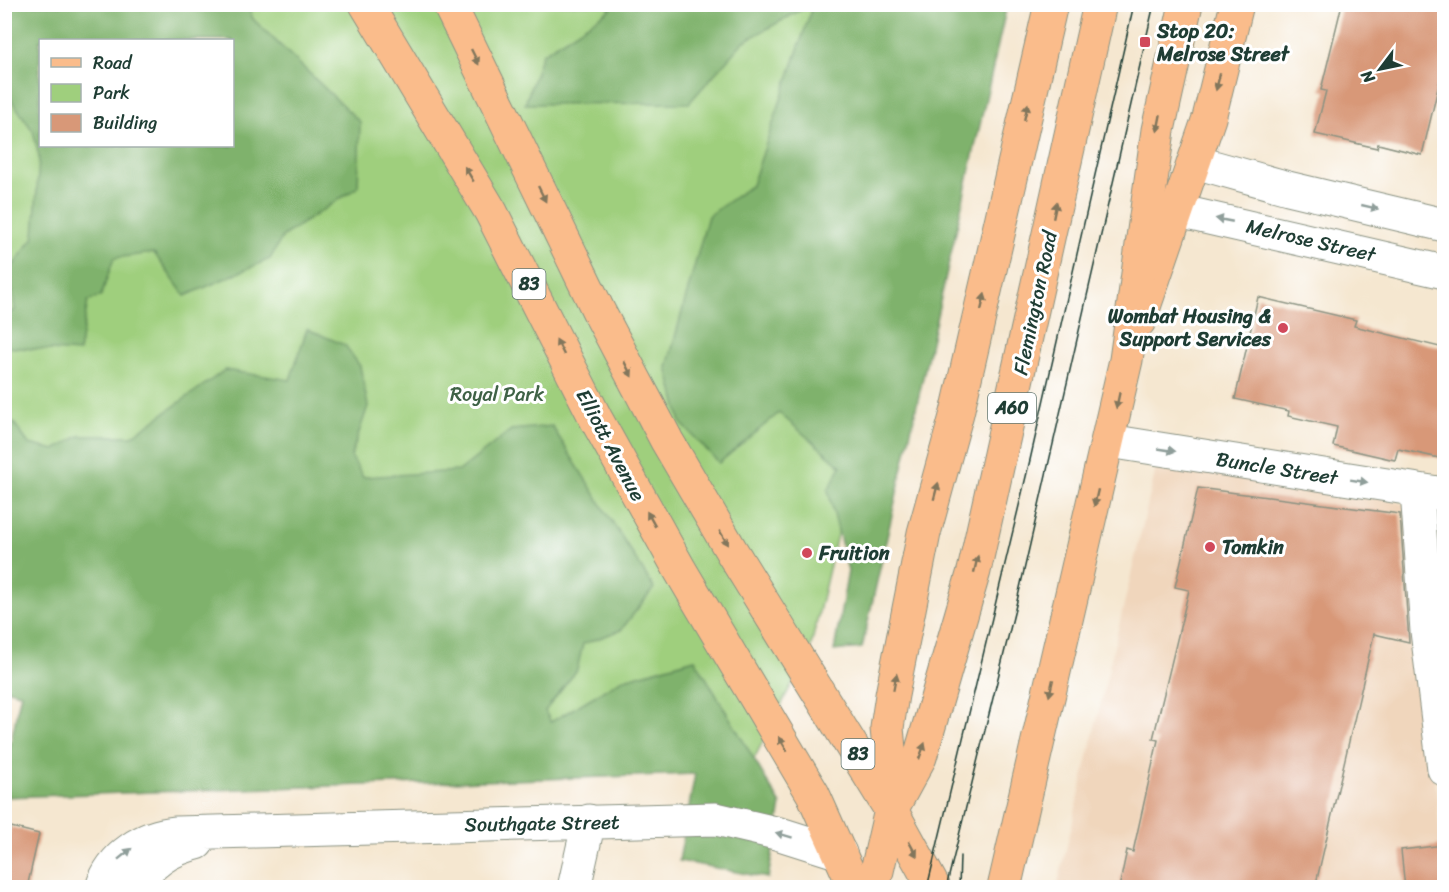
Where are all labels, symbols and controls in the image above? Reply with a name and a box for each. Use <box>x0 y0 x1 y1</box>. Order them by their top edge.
place label: Stop 20: Melrose Street <box>1156 14 1291 72</box>
marker: Stop 20: Melrose Street <box>1138 35 1152 49</box>
legend <box>39 39 234 147</box>
north arrow <box>1350 39 1410 99</box>
text: Road <box>93 47 133 79</box>
one-way arrow <box>470 49 479 66</box>
text: N <box>1352 64 1383 90</box>
one-way arrow <box>1213 73 1223 91</box>
text: Park <box>93 77 130 109</box>
one-way arrow <box>1022 103 1032 121</box>
text: Building <box>93 107 157 139</box>
one-way arrow <box>1154 114 1163 133</box>
one-way arrow <box>463 166 474 182</box>
one-way arrow <box>537 185 547 202</box>
one-way arrow <box>1051 200 1061 219</box>
one-way arrow <box>1361 203 1380 212</box>
street label: Melrose Street <box>1243 209 1380 273</box>
one-way arrow <box>1214 215 1233 224</box>
street label: Flemington Road <box>1003 226 1068 378</box>
road number: 83 <box>512 269 546 299</box>
one-way arrow <box>979 292 988 311</box>
place label: Wombat Housing & Support Services <box>1108 299 1272 357</box>
marker: Wombat Housing & Support Services <box>1276 321 1290 335</box>
one-way arrow <box>555 338 564 355</box>
one-way arrow <box>623 360 633 377</box>
park label: Royal Park <box>450 377 544 412</box>
street label: Elliott Avenue <box>566 382 655 508</box>
one-way arrow <box>1112 391 1122 410</box>
road number: A60 <box>988 393 1036 423</box>
street label: Buncle Street <box>1214 442 1341 496</box>
one-way arrow <box>1157 446 1176 455</box>
one-way arrow <box>1350 477 1369 486</box>
one-way arrow <box>932 482 941 500</box>
one-way arrow <box>1090 489 1100 507</box>
one-way arrow <box>646 510 656 527</box>
one-way arrow <box>718 530 728 547</box>
place label: Tomkin <box>1222 530 1284 565</box>
place label: Fruition <box>818 536 890 571</box>
marker: Tomkin <box>1203 540 1217 554</box>
marker: Fruition <box>800 546 814 560</box>
one-way arrow <box>972 555 982 573</box>
one-way arrow <box>891 672 900 691</box>
one-way arrow <box>1045 678 1055 697</box>
one-way arrow <box>778 735 788 752</box>
road number: 83 <box>842 739 874 769</box>
one-way arrow <box>918 742 928 760</box>
street label: Southgate Street <box>464 805 620 842</box>
one-way arrow <box>775 830 793 839</box>
one-way arrow <box>908 840 918 857</box>
one-way arrow <box>117 848 133 861</box>

